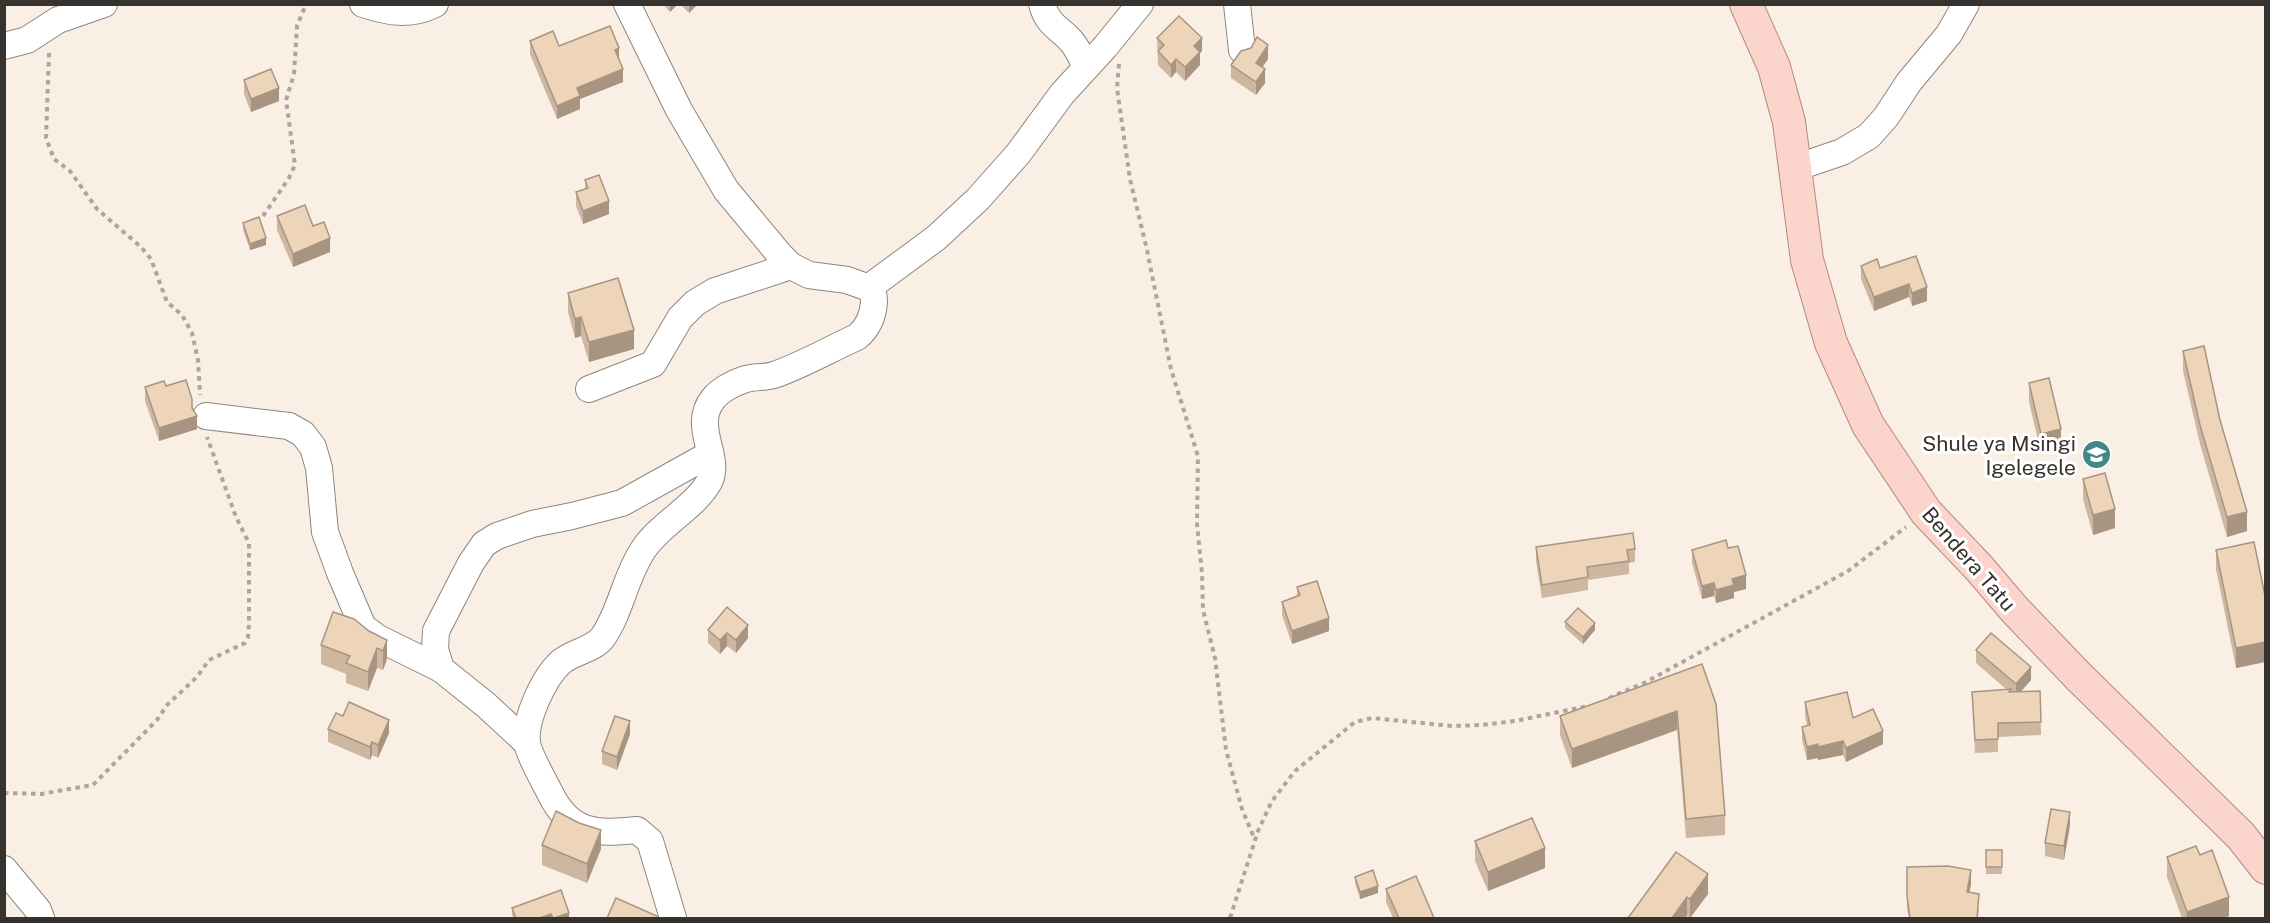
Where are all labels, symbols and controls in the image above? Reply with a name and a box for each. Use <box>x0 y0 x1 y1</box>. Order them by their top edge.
place label: Shule ya Msingi Igelegele <box>1922 431 2076 480</box>
school or university icon: Shule ya Msingi Igelegele <box>2081 439 2113 471</box>
street label: Bendera Tatu <box>1917 502 2021 616</box>

